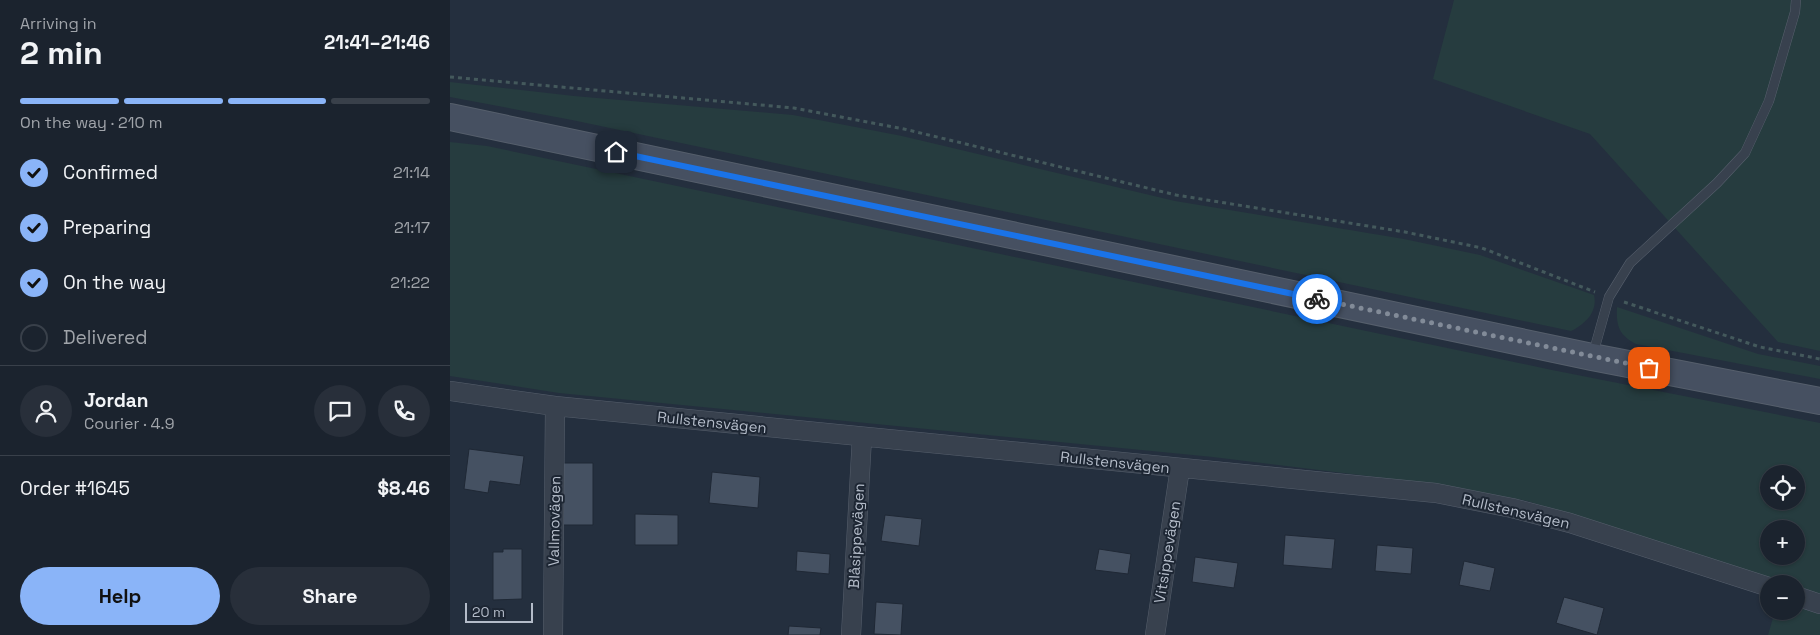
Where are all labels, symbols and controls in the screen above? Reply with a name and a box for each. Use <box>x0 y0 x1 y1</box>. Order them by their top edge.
text: Arriving in <box>20 13 97 34</box>
text: 21:41–21:46 <box>324 30 430 55</box>
text: 2 min <box>20 33 103 73</box>
text: On the way · 210 m <box>20 112 163 133</box>
pin <box>595 131 637 173</box>
icon: home <box>602 138 630 166</box>
icon: check <box>20 159 48 187</box>
text: Confirmed <box>63 160 158 185</box>
text: 21:14 <box>393 162 430 183</box>
icon: check <box>20 214 48 242</box>
text: Preparing <box>63 215 151 240</box>
text: 21:17 <box>394 217 430 238</box>
icon: check <box>20 269 48 297</box>
text: On the way <box>63 270 166 295</box>
text: 21:22 <box>390 272 430 293</box>
courier <box>1292 274 1342 324</box>
icon: bike <box>1303 285 1331 313</box>
text: Delivered <box>63 325 148 350</box>
pin <box>1628 347 1670 389</box>
icon: bag <box>1635 354 1663 382</box>
button: person <box>20 385 72 437</box>
button: chat <box>314 385 366 437</box>
button: phone <box>378 385 430 437</box>
text: Jordan <box>84 388 149 413</box>
street label: Rullstensvägen <box>656 407 768 437</box>
text: Courier · 4.9 <box>84 413 174 434</box>
street label: Rullstensvägen <box>1059 447 1171 477</box>
map controls <box>1760 465 1805 620</box>
button: locate <box>1760 465 1805 510</box>
text: Order #1645 <box>20 476 130 501</box>
text: $8.46 <box>378 476 430 501</box>
street label: Vallmovägen <box>544 476 564 566</box>
street label: Blåsippevägen <box>844 483 868 589</box>
street label: Rullstensvägen <box>1460 489 1572 533</box>
street label: Vitsippevägen <box>1150 499 1184 605</box>
button: + <box>1760 520 1805 565</box>
button: Help <box>20 567 220 625</box>
button: Share <box>230 567 430 625</box>
button: − <box>1760 575 1805 620</box>
scale bar <box>465 600 532 623</box>
text: 20 m <box>472 603 505 621</box>

